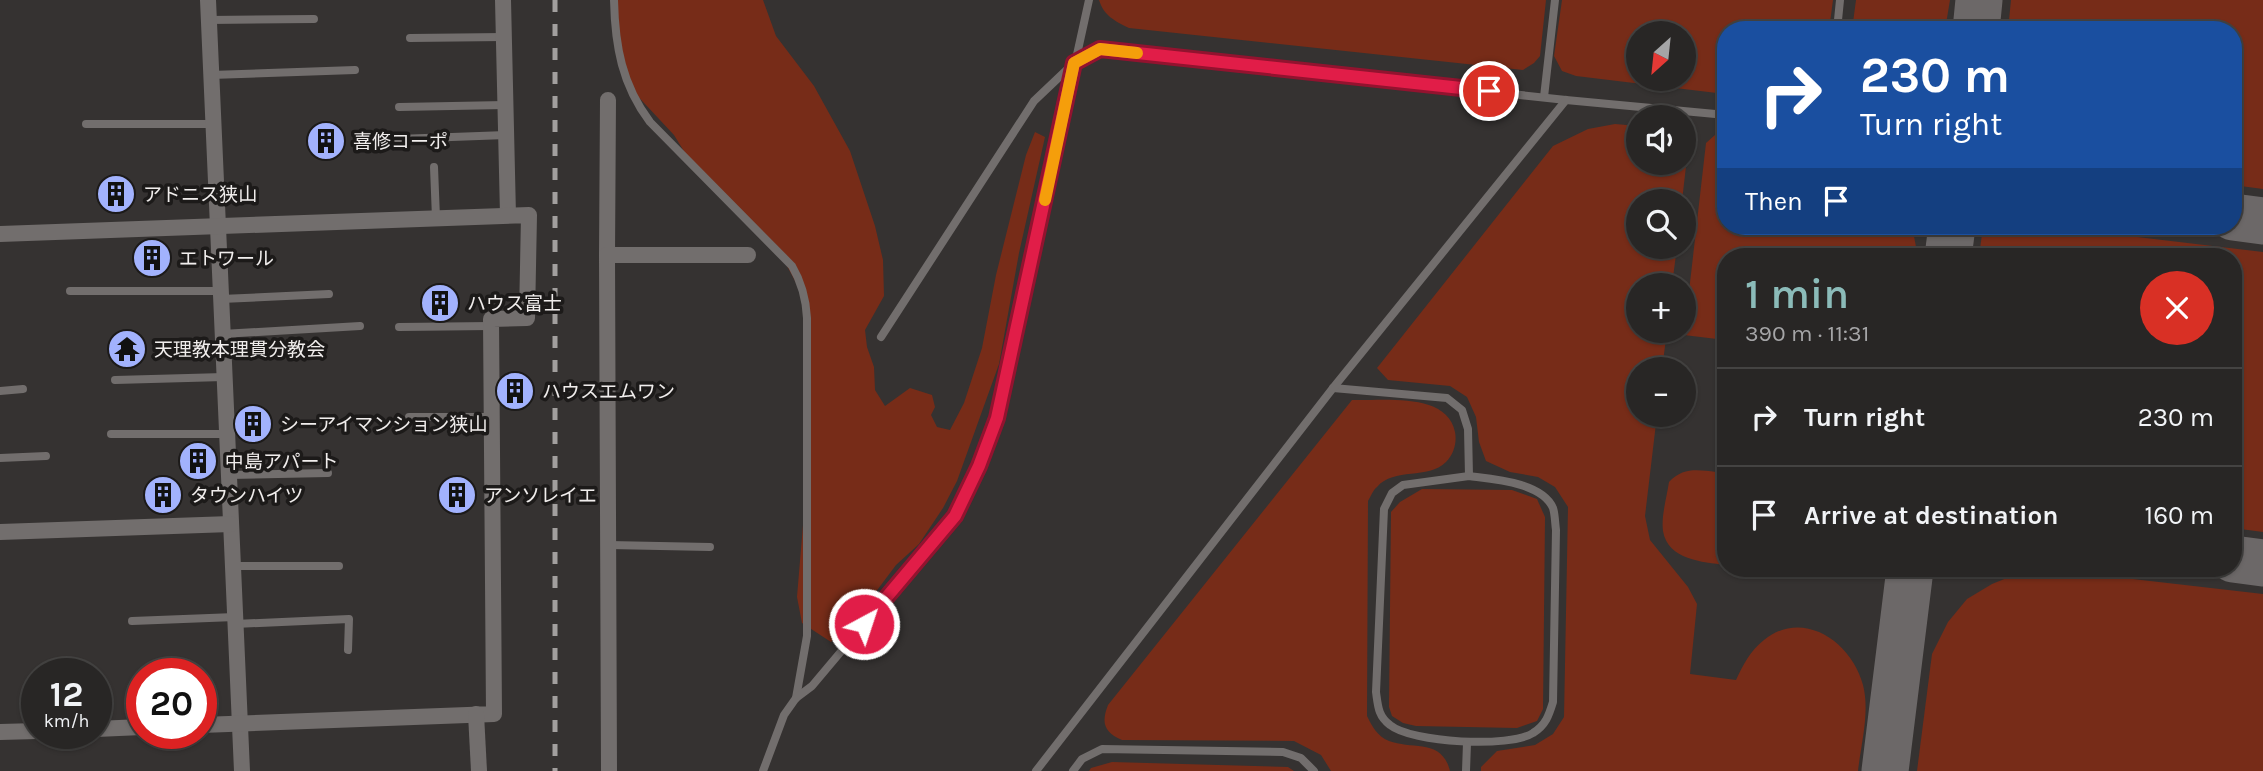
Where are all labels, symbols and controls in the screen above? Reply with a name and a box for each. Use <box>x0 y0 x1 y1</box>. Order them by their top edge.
north arrow <box>1626 21 1696 91</box>
map controls <box>1626 21 1696 427</box>
text: 230 m <box>1860 47 2010 104</box>
icon: right <box>1745 49 1836 140</box>
pin <box>1459 61 1519 121</box>
icon: arrive <box>1470 72 1508 110</box>
button: sound <box>1626 105 1696 175</box>
text: Turn right <box>1860 106 2002 143</box>
building icon: 喜修コーポ <box>305 120 347 162</box>
place label: 喜修コーポ <box>353 131 448 153</box>
building icon: アドニス狭山 <box>95 173 137 215</box>
icon: arrive <box>1817 182 1855 220</box>
place label: アドニス狭山 <box>143 184 257 206</box>
text: Then <box>1745 186 1803 217</box>
button: search <box>1626 189 1696 259</box>
building icon: エトワール <box>131 237 173 279</box>
place label: エトワール <box>179 248 274 270</box>
text: 1 min <box>1745 269 1849 319</box>
button: close <box>2140 271 2214 345</box>
button: + <box>1626 273 1696 343</box>
building icon: ハウス富士 <box>419 282 461 324</box>
place label: ハウス富士 <box>467 293 562 315</box>
text: 390 m · 11:31 <box>1745 320 1869 347</box>
temple icon: 天理教本理貫分教会 <box>106 328 148 370</box>
place label: 天理教本理貫分教会 <box>154 339 325 361</box>
button: − <box>1626 357 1696 427</box>
building icon: ハウスエムワン <box>494 370 536 412</box>
place label: ハウスエムワン <box>542 381 675 403</box>
icon: right <box>1745 398 1783 436</box>
text: Turn right <box>1804 402 1925 433</box>
text: 230 m <box>2138 402 2214 433</box>
building icon: シーアイマンション狭山 <box>232 403 274 445</box>
place label: シーアイマンション狭山 <box>280 414 487 436</box>
building icon: 中島アパート <box>177 440 219 482</box>
place label: 中島アパート <box>225 451 339 473</box>
building icon: タウンハイツ <box>142 474 184 516</box>
building icon: アンソレイエ <box>436 474 478 516</box>
place label: タウンハイツ <box>190 485 304 507</box>
place label: アンソレイエ <box>484 485 597 507</box>
icon: arrive <box>1745 496 1783 534</box>
text: Arrive at destination <box>1804 500 2058 531</box>
text: 160 m <box>2145 500 2214 531</box>
position arrow <box>827 587 901 661</box>
speed limit sign: 20 <box>126 658 217 749</box>
text: 12 <box>50 674 83 715</box>
text: km/h <box>44 710 89 732</box>

